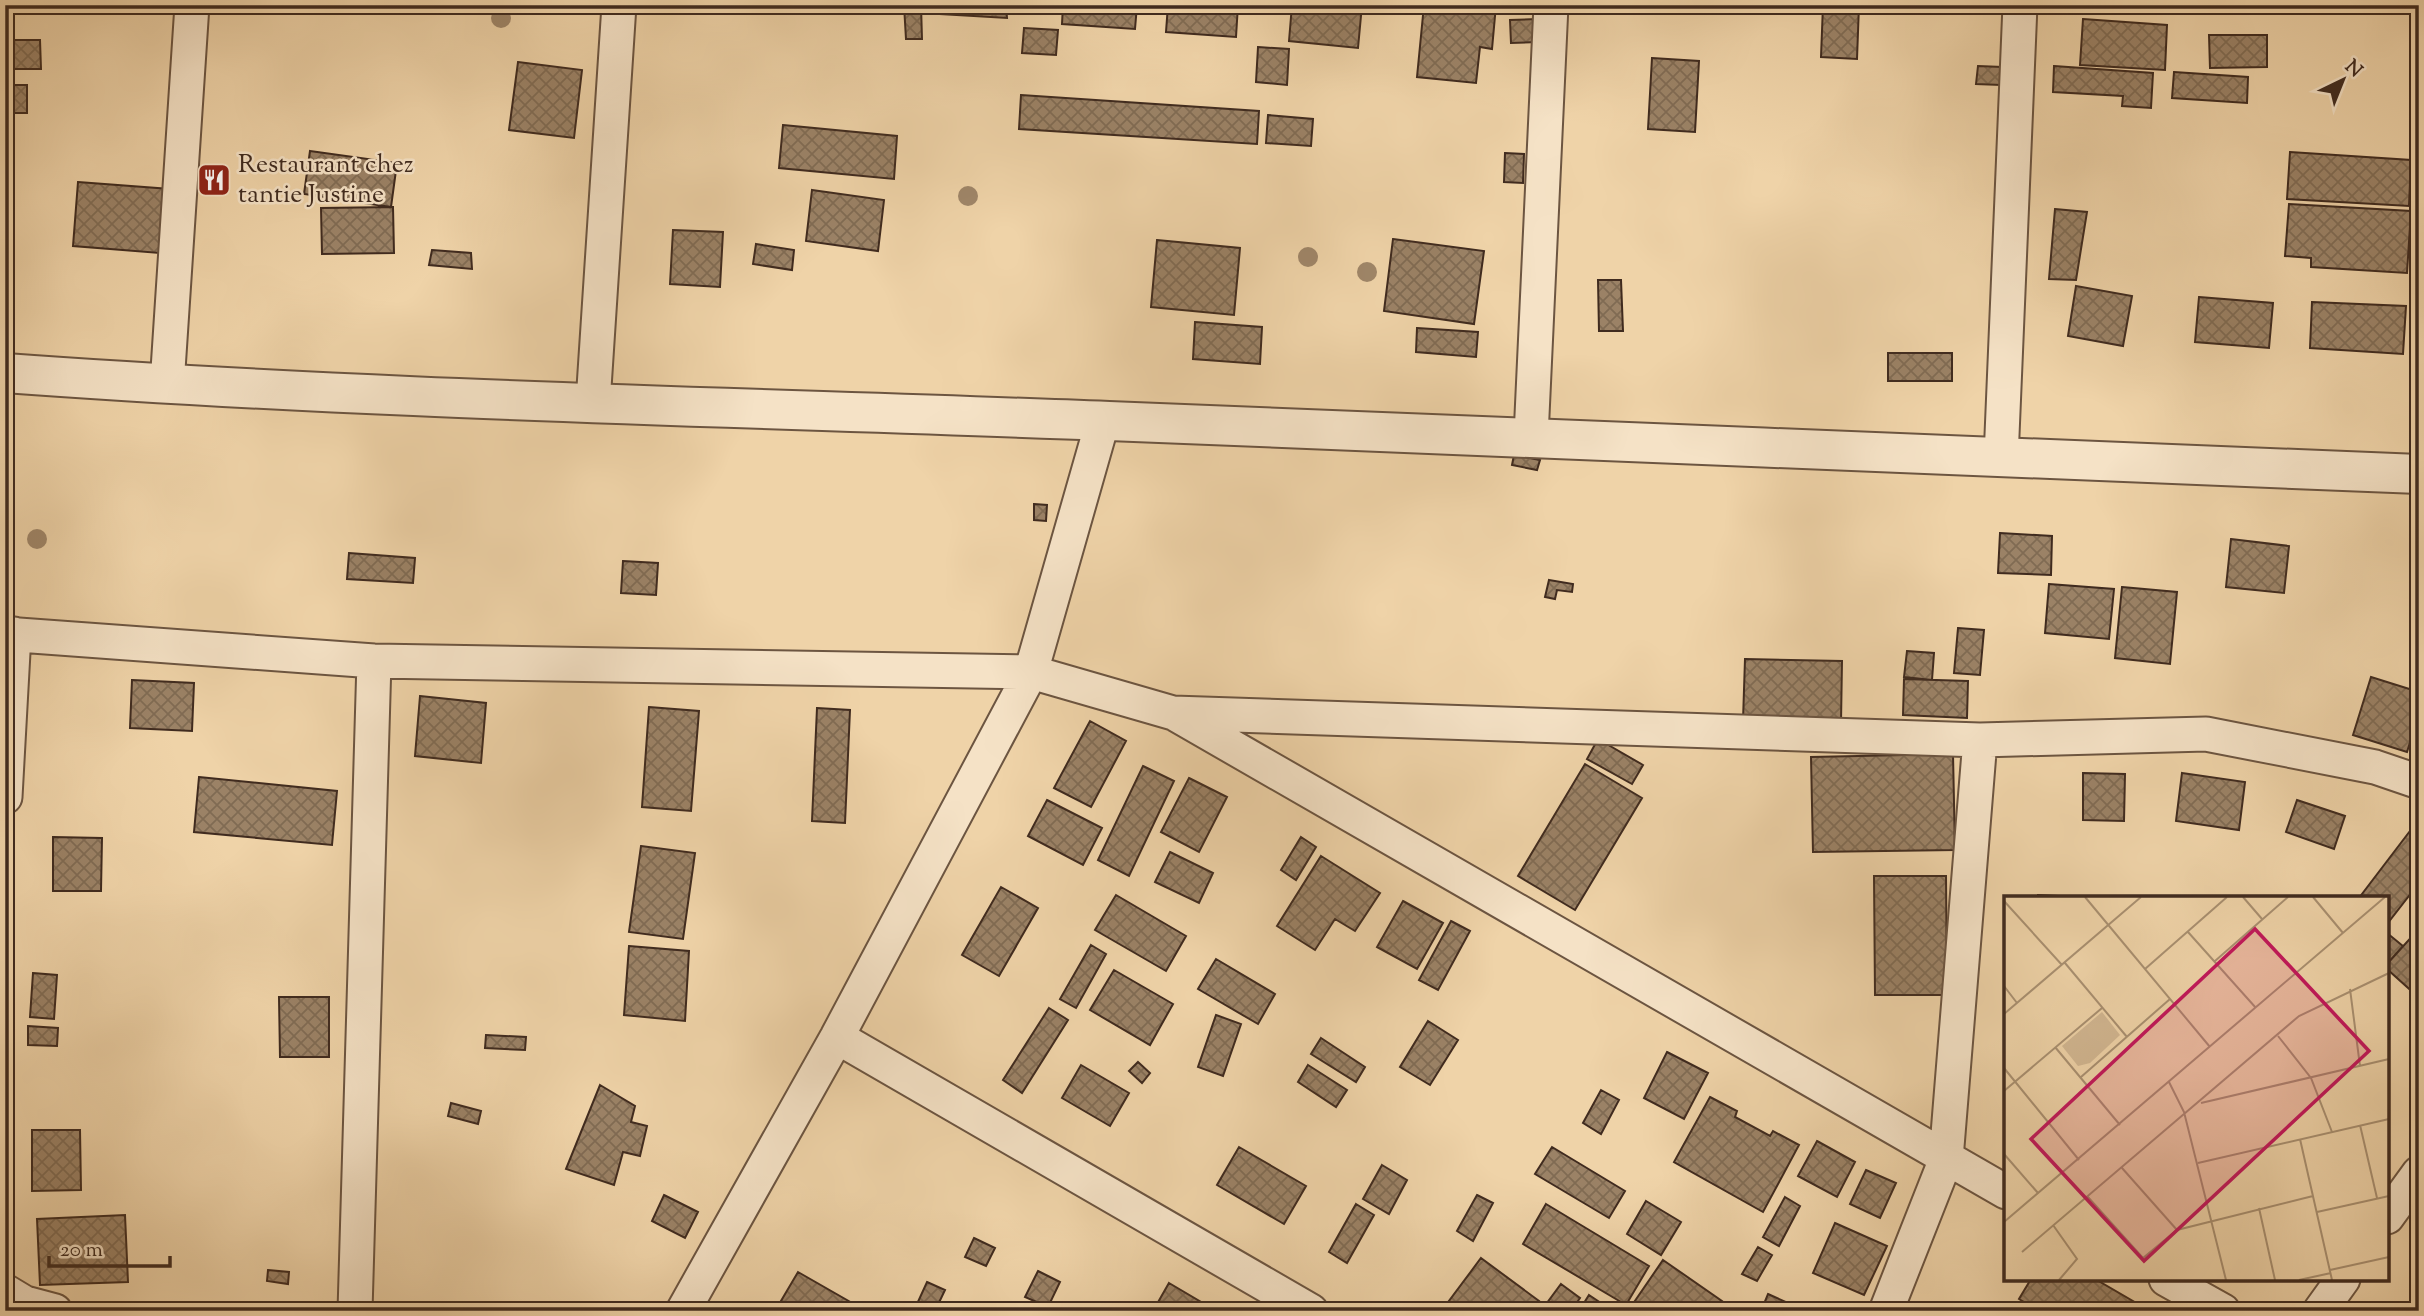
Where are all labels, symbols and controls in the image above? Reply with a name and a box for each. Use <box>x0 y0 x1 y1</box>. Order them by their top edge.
north arrow <box>2308 46 2378 116</box>
text: N <box>2338 54 2368 84</box>
place label: Restaurant chez tantie Justine <box>238 147 414 214</box>
restaurant icon: Restaurant chez tantie Justine <box>195 161 233 199</box>
inset map <box>2004 896 2389 1281</box>
scale bar <box>49 1225 170 1269</box>
text: 20 m <box>60 1236 103 1266</box>

